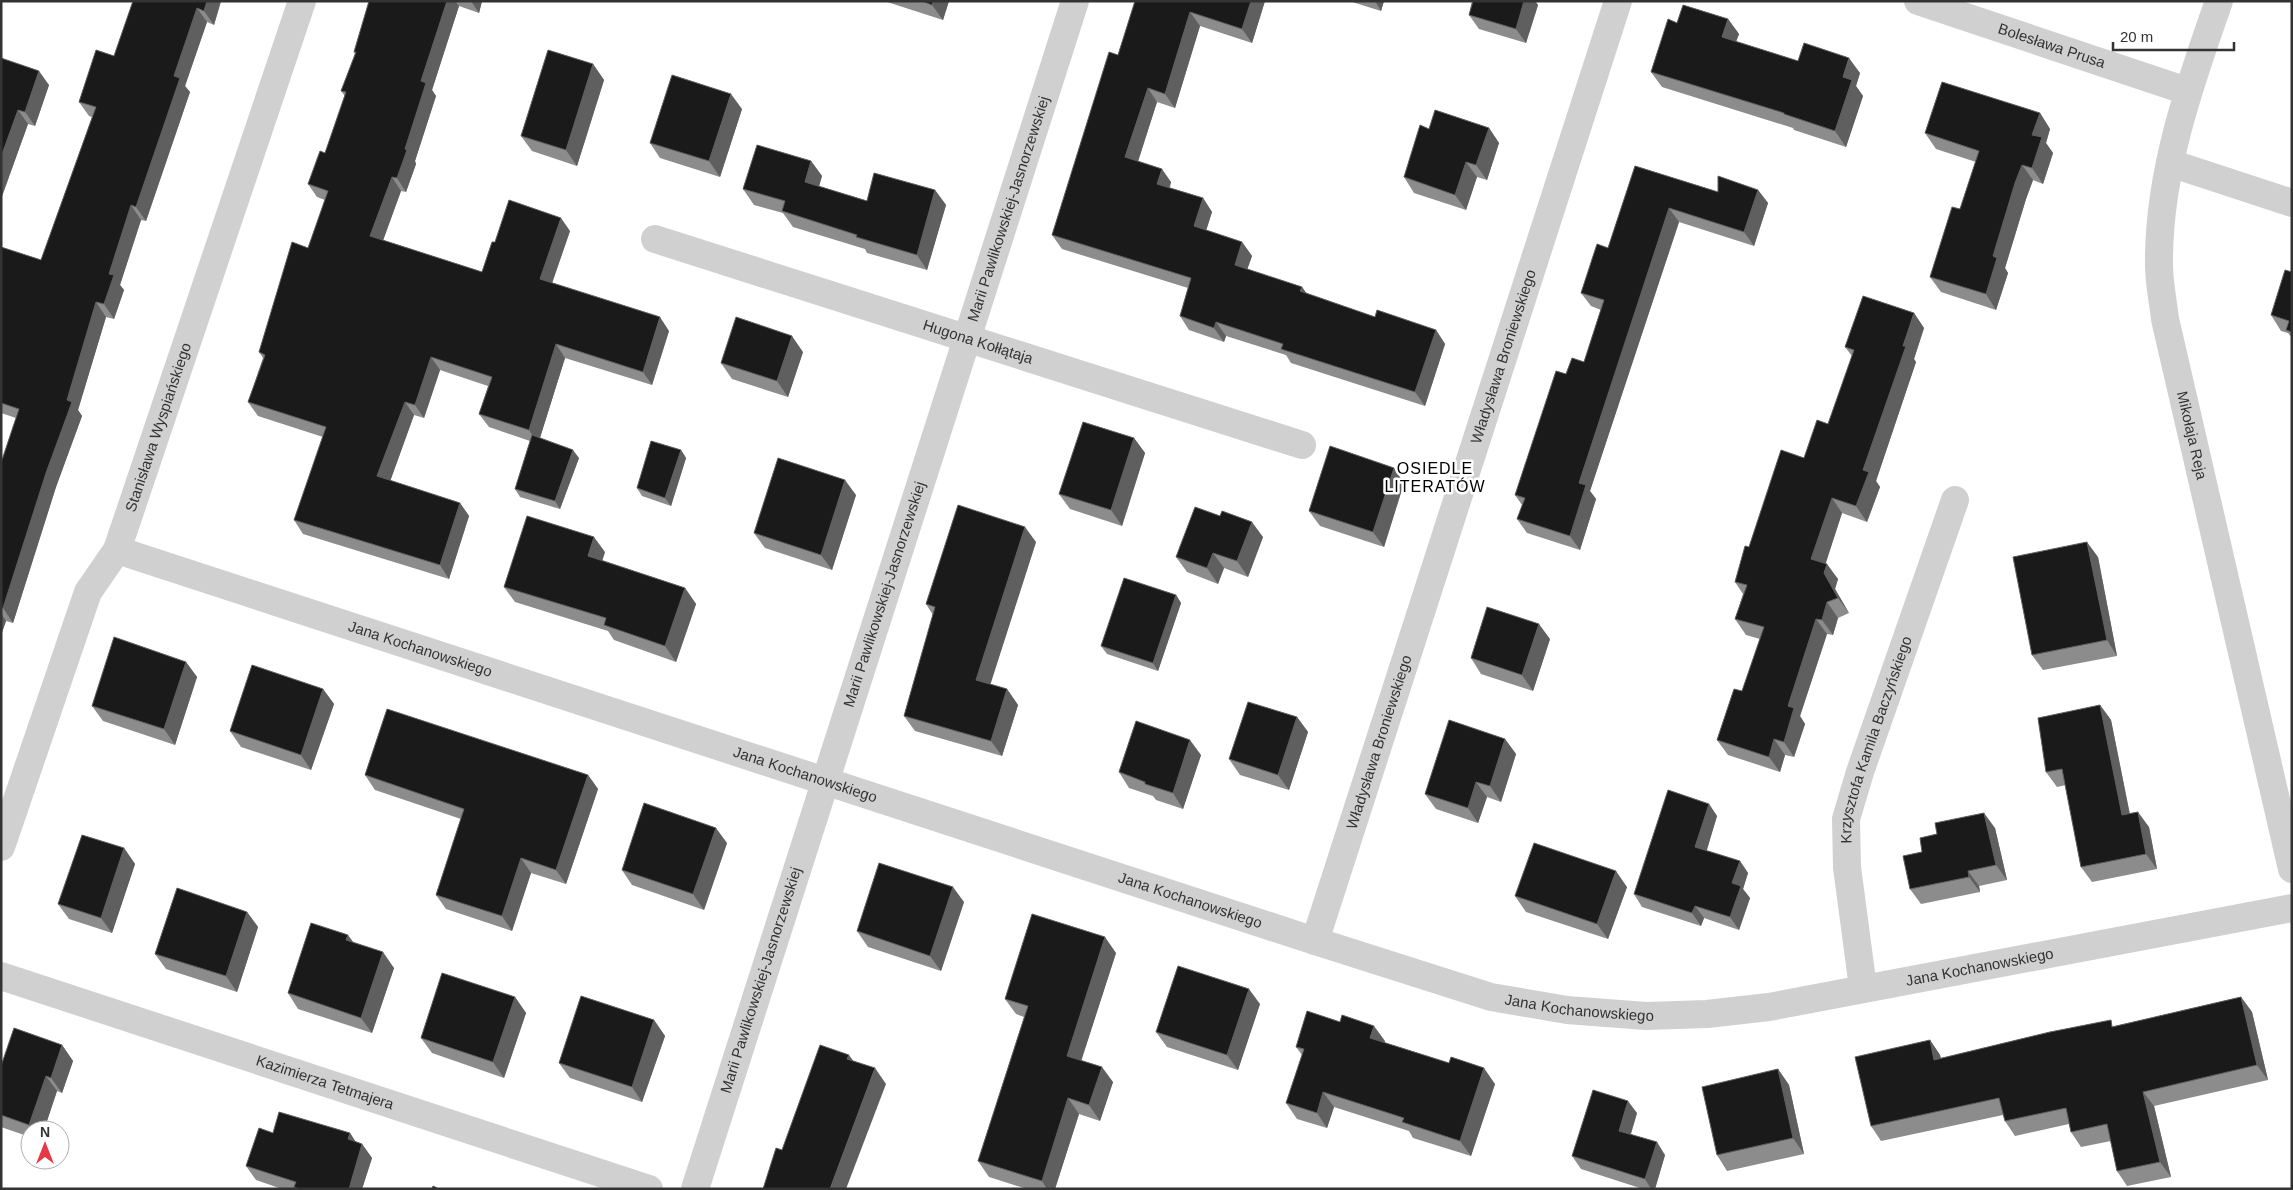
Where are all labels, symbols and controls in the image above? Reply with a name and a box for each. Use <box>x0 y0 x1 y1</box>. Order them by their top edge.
street label: Bolesława Prusa <box>1996 19 2108 71</box>
scale bar <box>2113 20 2234 52</box>
text: 20 m <box>2120 28 2153 45</box>
street label: Marii Pawlikowskiej-Jasnorzewskiej <box>964 94 1052 324</box>
street label: Władysława Broniewskiego <box>1467 267 1539 446</box>
street label: Hugona Kołłątaja <box>921 316 1036 367</box>
street label: Stanisława Wyspiańskiego <box>121 340 194 514</box>
street label: Mikołaja Reja <box>2174 389 2211 482</box>
district label: OSIEDLE LITERATÓW <box>1384 460 1486 495</box>
street label: Marii Pawlikowskiej-Jasnorzewskiej <box>840 479 928 709</box>
street label: Jana Kochanowskiego <box>346 617 494 680</box>
street label: Krzysztofa Kamila Baczyńskiego <box>1837 634 1915 844</box>
street label: Władysława Broniewskiego <box>1343 653 1415 831</box>
street label: Jana Kochanowskiego <box>731 743 879 806</box>
street label: Marii Pawlikowskiej-Jasnorzewskiej <box>717 865 804 1095</box>
street label: Jana Kochanowskiego <box>1116 868 1264 931</box>
street label: Jana Kochanowskiego <box>1904 944 2055 989</box>
street label: Jana Kochanowskiego <box>1503 990 1654 1024</box>
street label: Kazimierza Tetmajera <box>254 1051 397 1113</box>
north arrow <box>20 1120 70 1170</box>
text: N <box>40 1124 50 1140</box>

